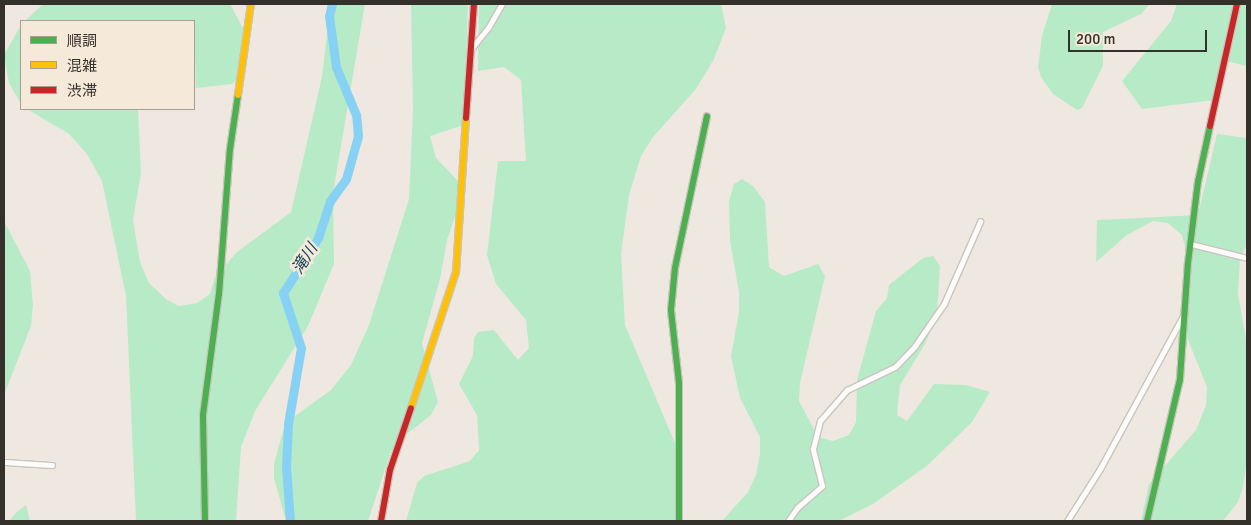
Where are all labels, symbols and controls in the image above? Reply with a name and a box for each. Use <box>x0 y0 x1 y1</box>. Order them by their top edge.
legend <box>20 20 195 110</box>
scale bar <box>1071 20 1210 52</box>
text: 200 m <box>1076 30 1116 48</box>
text: 順調 <box>67 32 97 50</box>
text: 混雑 <box>67 57 97 75</box>
text: 渋滞 <box>67 82 97 100</box>
water label: 滝川 <box>288 240 322 278</box>

